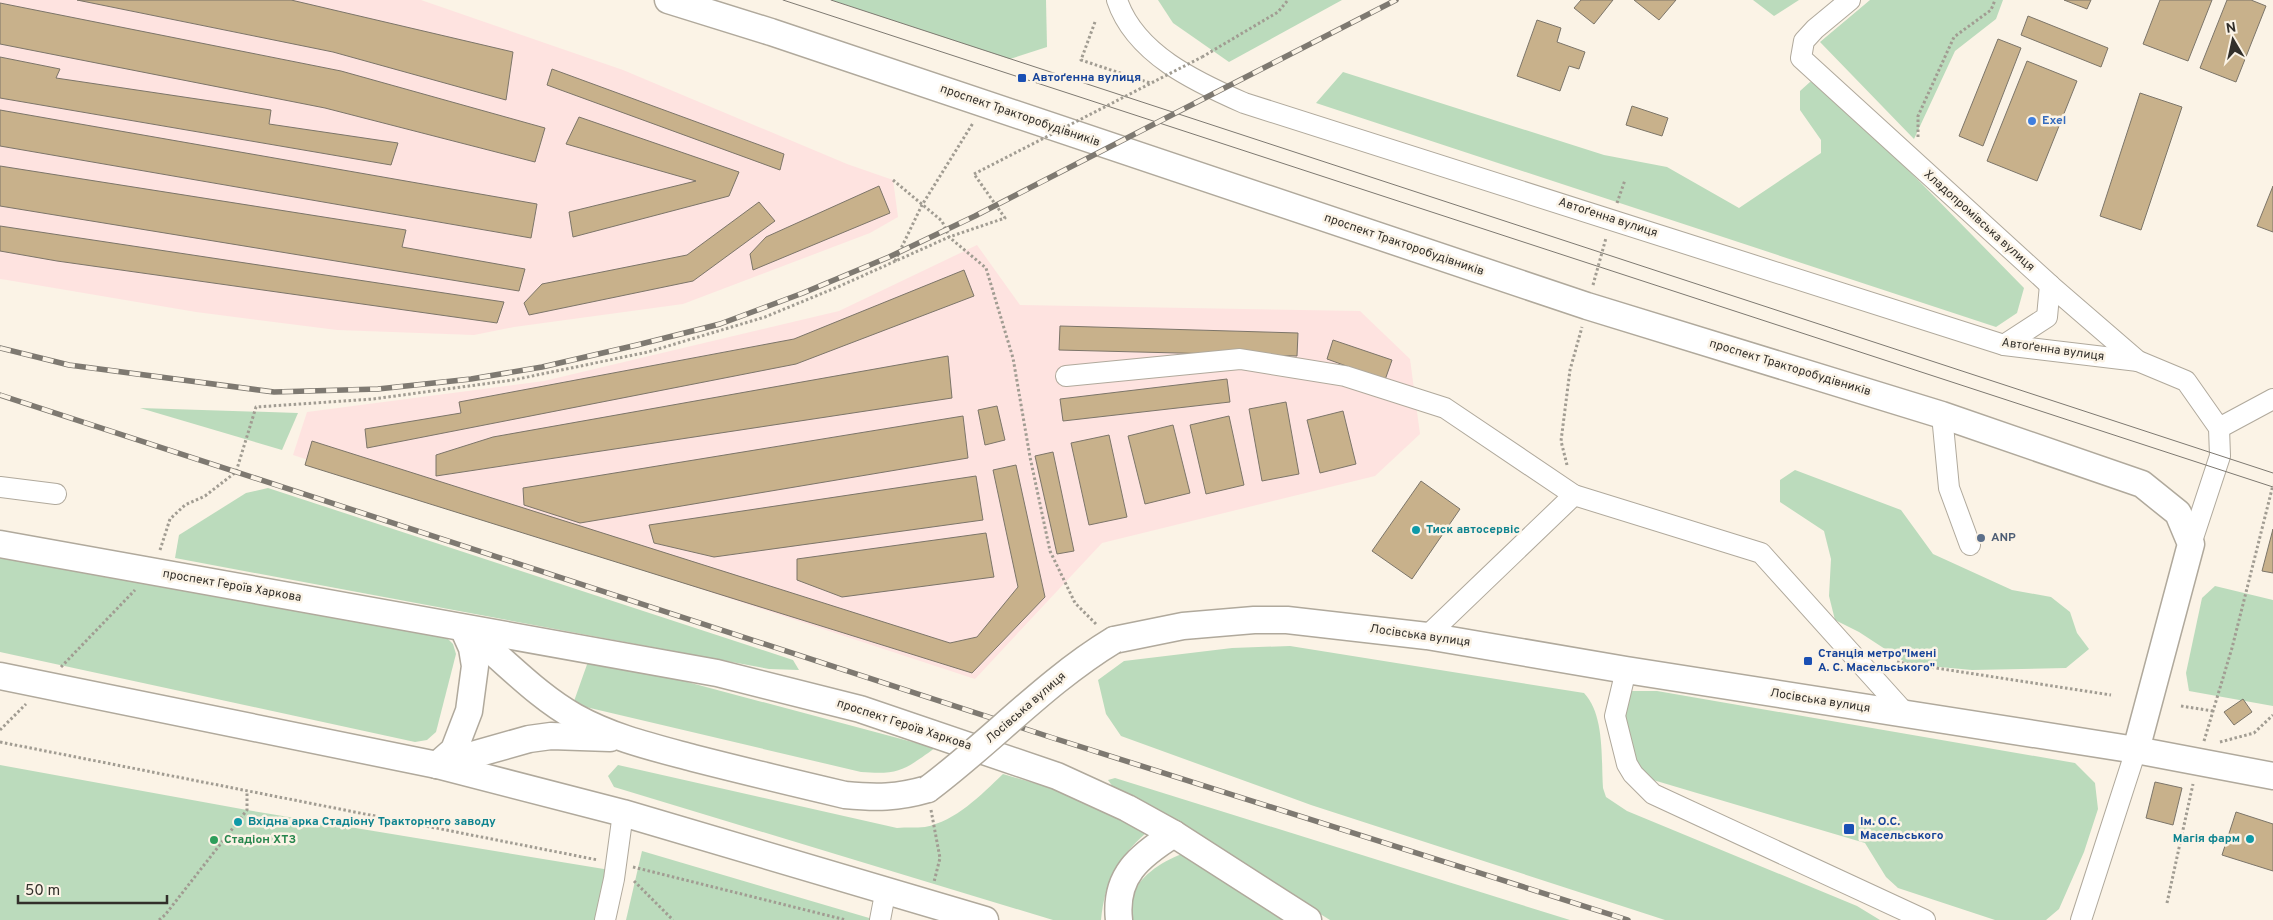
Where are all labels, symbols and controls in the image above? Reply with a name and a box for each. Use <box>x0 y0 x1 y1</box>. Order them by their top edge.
north arrow <box>2208 15 2258 65</box>
text: N <box>2225 19 2238 38</box>
place label: Автоґенна вулиця <box>1032 70 1141 86</box>
marker: Автоґенна вулиця <box>1016 72 1028 84</box>
street label: проспект Тракторобудівників <box>938 81 1102 151</box>
place label: Exel <box>2042 113 2066 129</box>
marker: Exel <box>2026 115 2038 127</box>
street label: Хладопромівська вулиця <box>1920 167 2038 275</box>
street label: Автоґенна вулиця <box>1556 194 1660 242</box>
street label: проспект Тракторобудівників <box>1322 210 1486 280</box>
street label: Автоґенна вулиця <box>2001 335 2105 365</box>
street label: проспект Тракторобудівників <box>1707 336 1873 400</box>
place label: Тиск автосервіс <box>1426 522 1520 538</box>
marker: Тиск автосервіс <box>1410 524 1422 536</box>
place label: ANP <box>1991 530 2016 546</box>
marker: ANP <box>1975 532 1987 544</box>
street label: проспект Героїв Харкова <box>161 566 303 606</box>
street label: Лосівська вулиця <box>1369 621 1471 651</box>
place label: Станція метро"Імені А. С. Масельського" <box>1818 646 1936 676</box>
marker: Станція метро"Імені А. С. Масельського" <box>1802 655 1814 667</box>
street label: Лосівська вулиця <box>982 669 1070 747</box>
street label: Лосівська вулиця <box>1769 685 1871 717</box>
street label: проспект Героїв Харкова <box>835 696 973 754</box>
place label: Вхідна арка Стадіону Тракторного заводу <box>248 814 496 830</box>
place label: Ім. О.С. Масельського <box>1860 814 1944 844</box>
marker: Вхідна арка Стадіону Тракторного заводу <box>232 816 244 828</box>
marker: Ім. О.С. Масельського <box>1842 822 1856 836</box>
place label: Магія фарм <box>2173 831 2240 847</box>
place label: Стадіон ХТЗ <box>224 832 296 848</box>
marker: Магія фарм <box>2244 833 2256 845</box>
marker: Стадіон ХТЗ <box>208 834 220 846</box>
scale bar <box>18 872 166 904</box>
text: 50 m <box>25 882 60 901</box>

